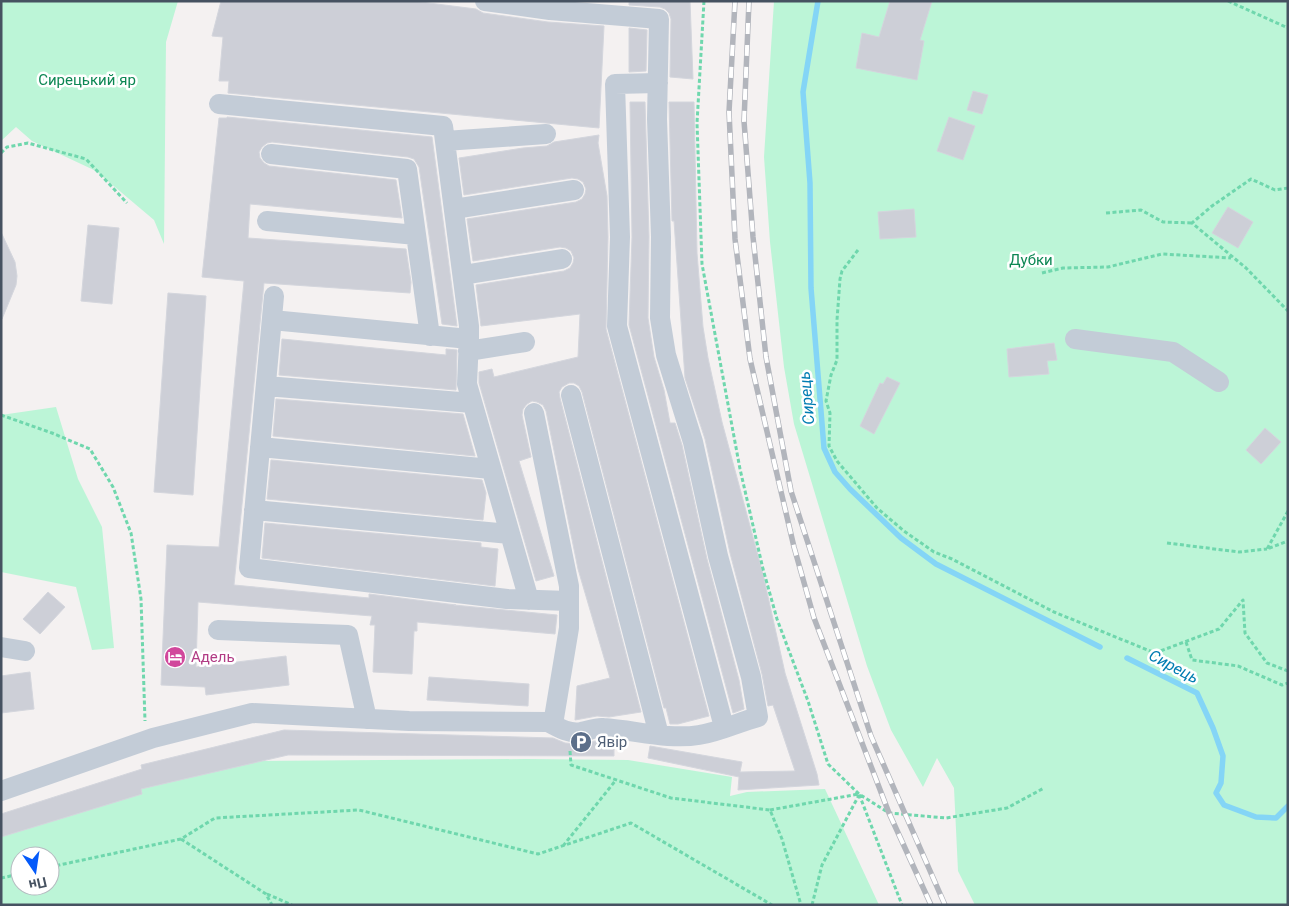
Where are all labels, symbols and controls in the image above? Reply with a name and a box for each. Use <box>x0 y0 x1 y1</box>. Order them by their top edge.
park label: Сирецький яр <box>38 71 136 89</box>
park label: Дубки <box>1009 251 1053 269</box>
water label: Сирець <box>795 370 818 426</box>
hotel icon: Адель <box>163 645 187 669</box>
water label: Сирець <box>1146 645 1202 687</box>
place label: Адель <box>191 648 235 666</box>
parking icon: Явір <box>569 730 593 754</box>
place label: Явір <box>597 733 627 751</box>
north arrow <box>10 846 60 896</box>
text: Пн <box>27 874 48 893</box>

